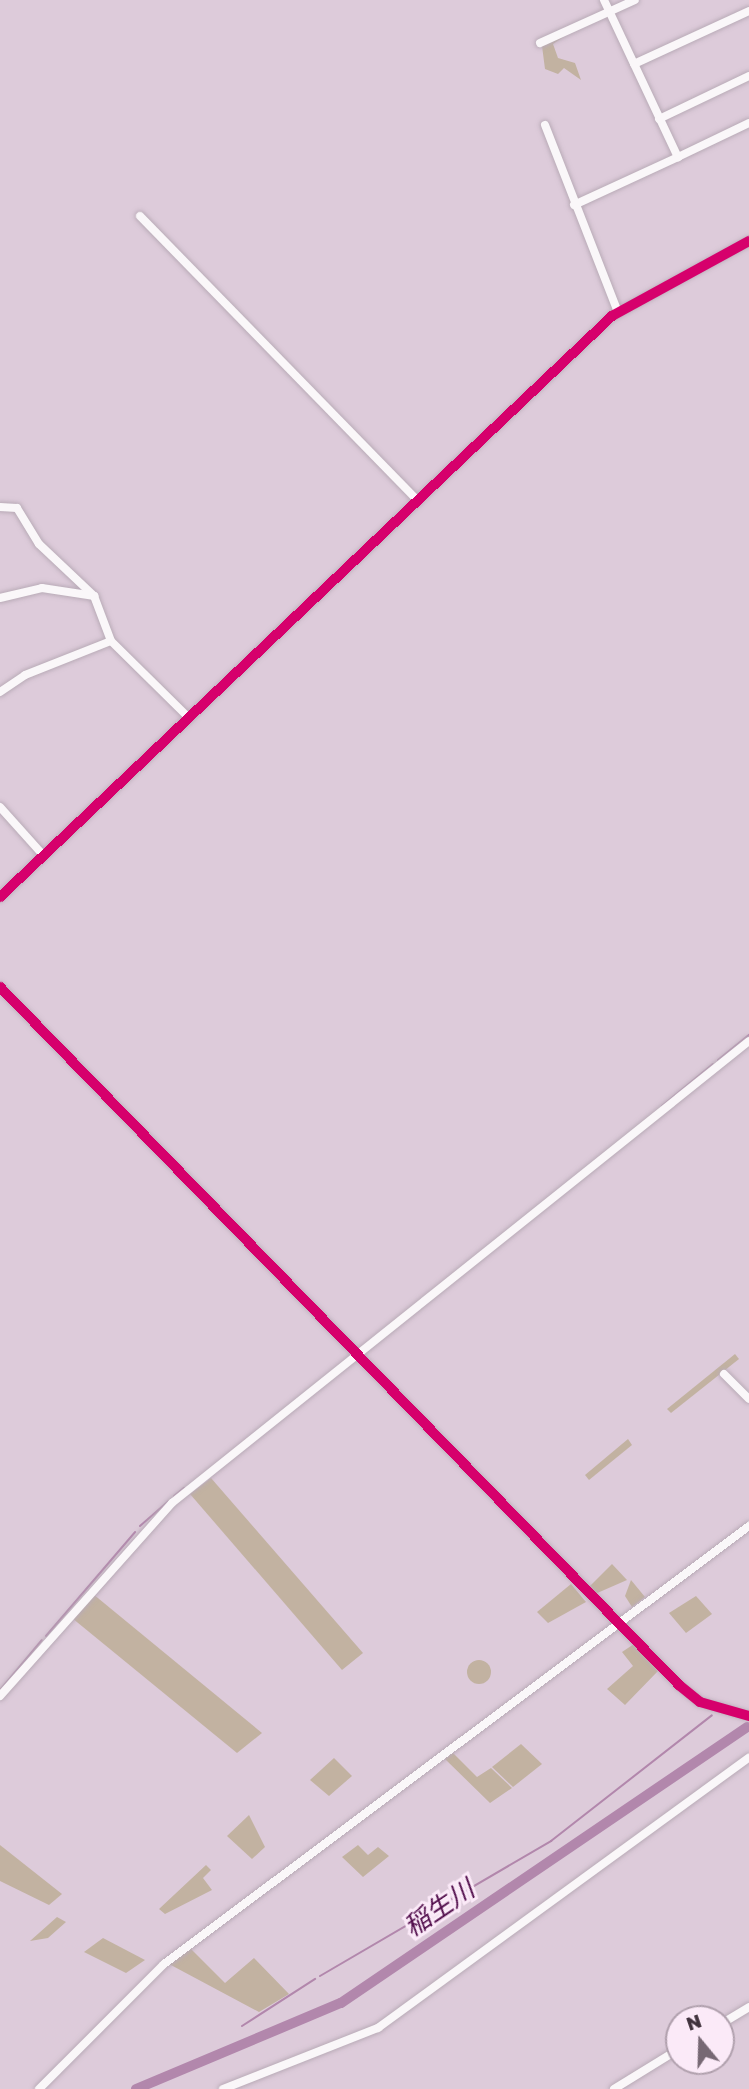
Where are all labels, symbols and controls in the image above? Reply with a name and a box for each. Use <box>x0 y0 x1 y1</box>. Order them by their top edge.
water label: 稲生川 <box>398 1873 480 1943</box>
north arrow <box>665 2005 735 2075</box>
text: N <box>683 2008 704 2035</box>

